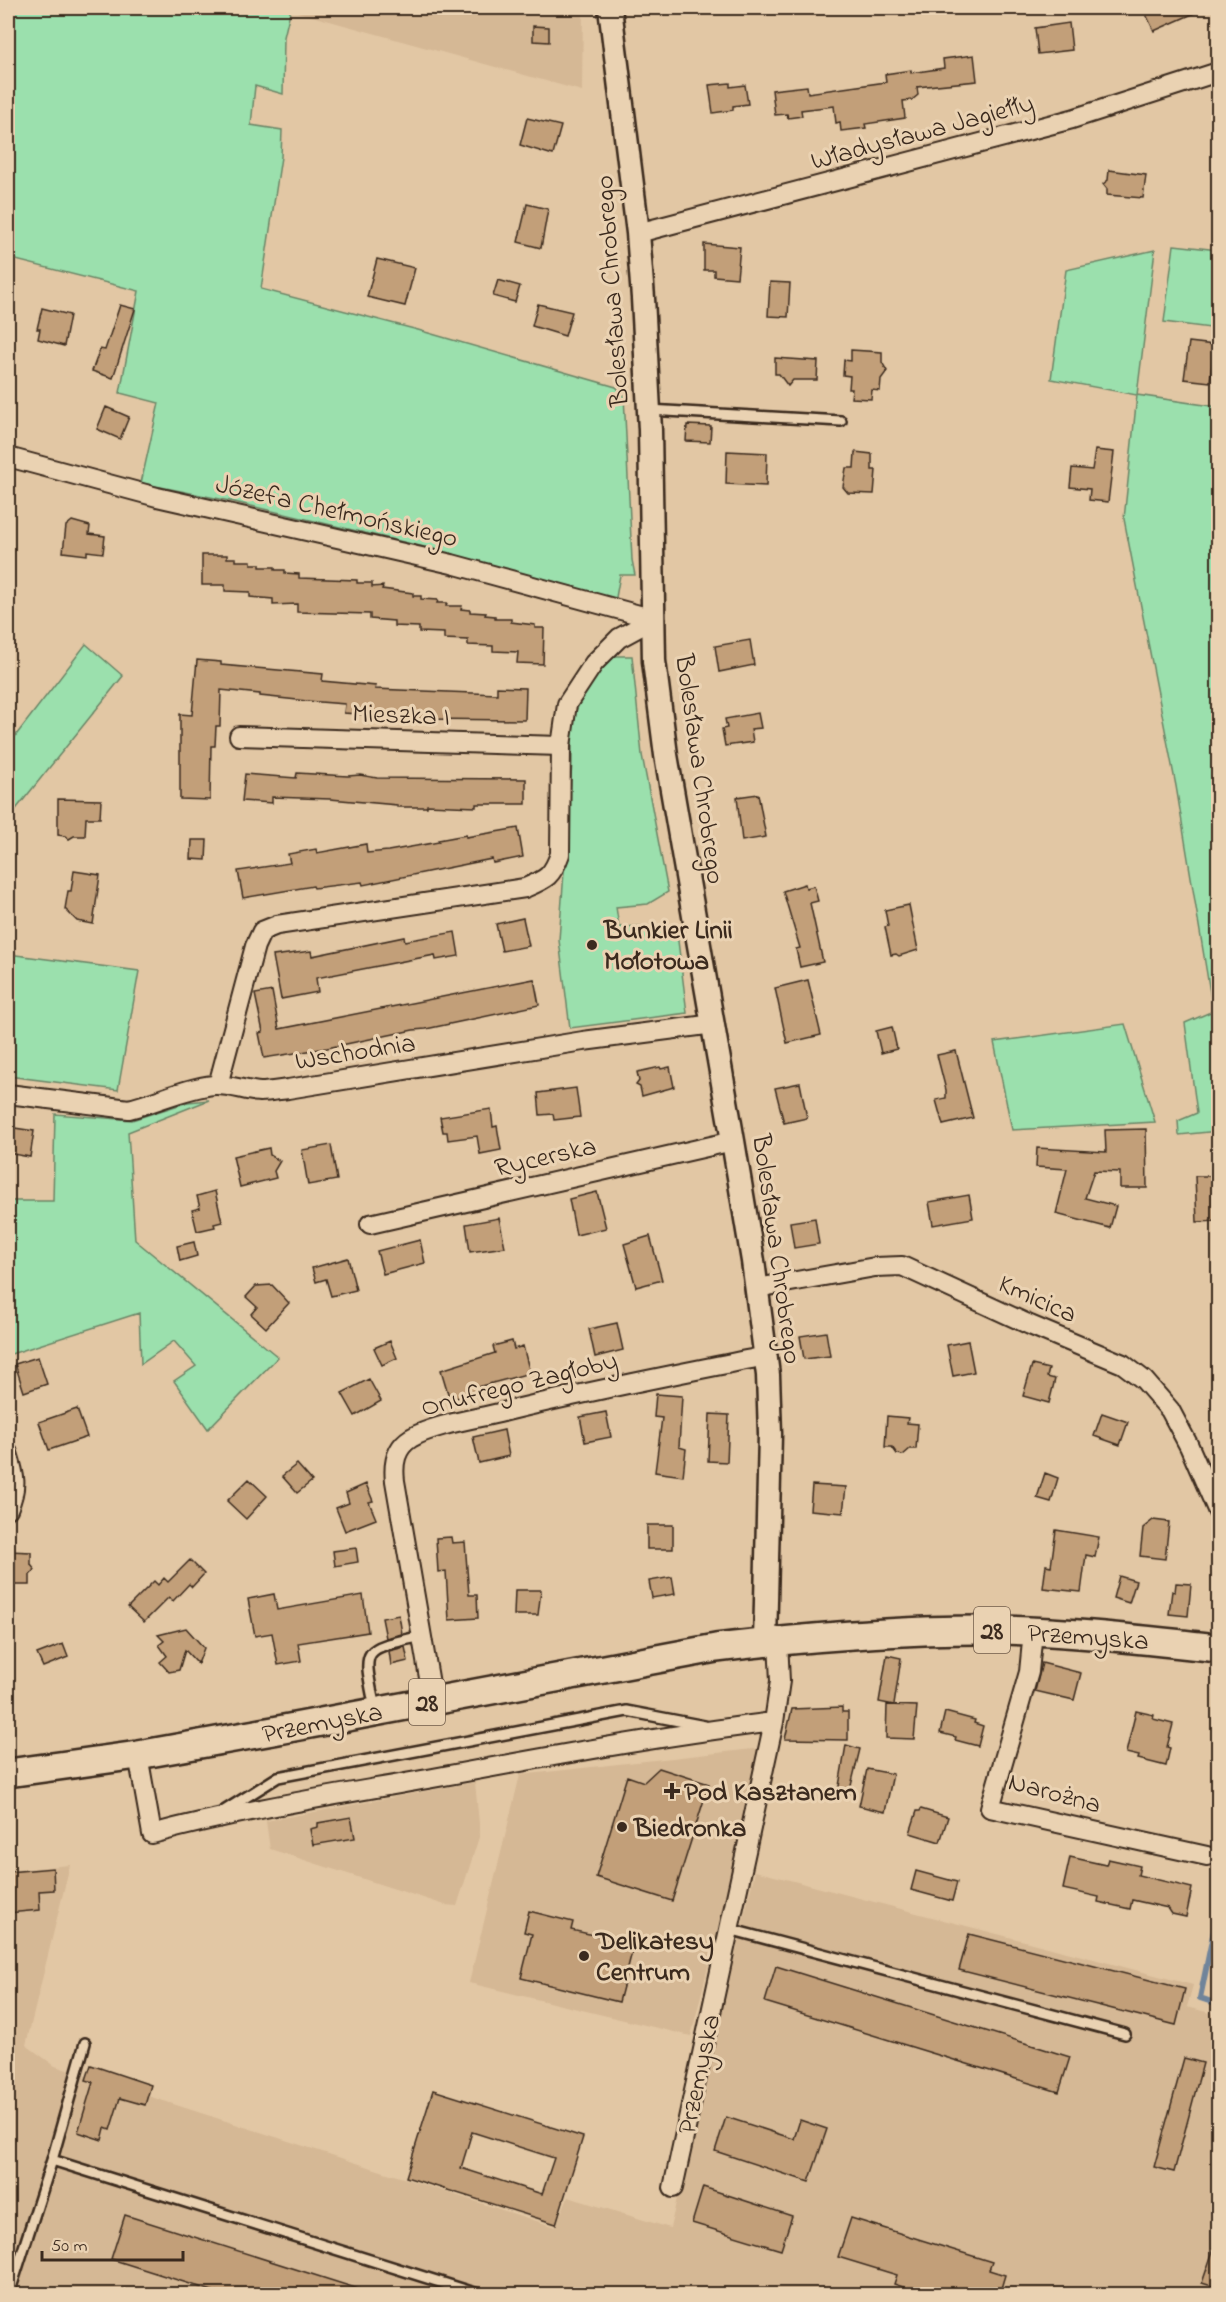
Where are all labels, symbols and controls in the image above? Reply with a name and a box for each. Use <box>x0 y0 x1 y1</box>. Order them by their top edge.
street label: Władysława Jagiełły <box>807 85 1039 182</box>
street label: Bolesława Chrobrego <box>586 174 641 409</box>
street label: Józefa Chełmońskiego <box>212 466 461 559</box>
street label: Bolesława Chrobrego <box>663 651 734 887</box>
street label: Mieszka I <box>351 695 451 738</box>
place label: Bunkier Linii Mołotowa <box>602 912 733 982</box>
marker: Bunkier Linii Mołotowa <box>585 938 599 952</box>
street label: Wschodnia <box>292 1025 418 1082</box>
street label: Rycerska <box>491 1128 600 1189</box>
street label: Bolesława Chrobrego <box>740 1131 811 1367</box>
street label: Kmicica <box>991 1266 1083 1335</box>
street label: Onufrego Zagłoby <box>417 1342 622 1429</box>
road number: 28 <box>974 1607 1010 1653</box>
street label: Przemyska <box>1026 1615 1150 1662</box>
road number: 28 <box>409 1679 445 1725</box>
street label: Przemyska <box>259 1694 386 1755</box>
street label: Narożna <box>1004 1763 1105 1825</box>
place label: Pod Kasztanem <box>684 1774 857 1813</box>
marker: Pod Kasztanem <box>665 1784 679 1798</box>
place label: Biedronka <box>632 1810 746 1849</box>
marker: Biedronka <box>615 1820 629 1834</box>
place label: Delikatesy Centrum <box>594 1923 714 1993</box>
marker: Delikatesy Centrum <box>577 1949 591 1963</box>
street label: Przemyska <box>669 2011 732 2138</box>
scale bar <box>42 2224 183 2262</box>
text: 50 m <box>51 2234 88 2260</box>

